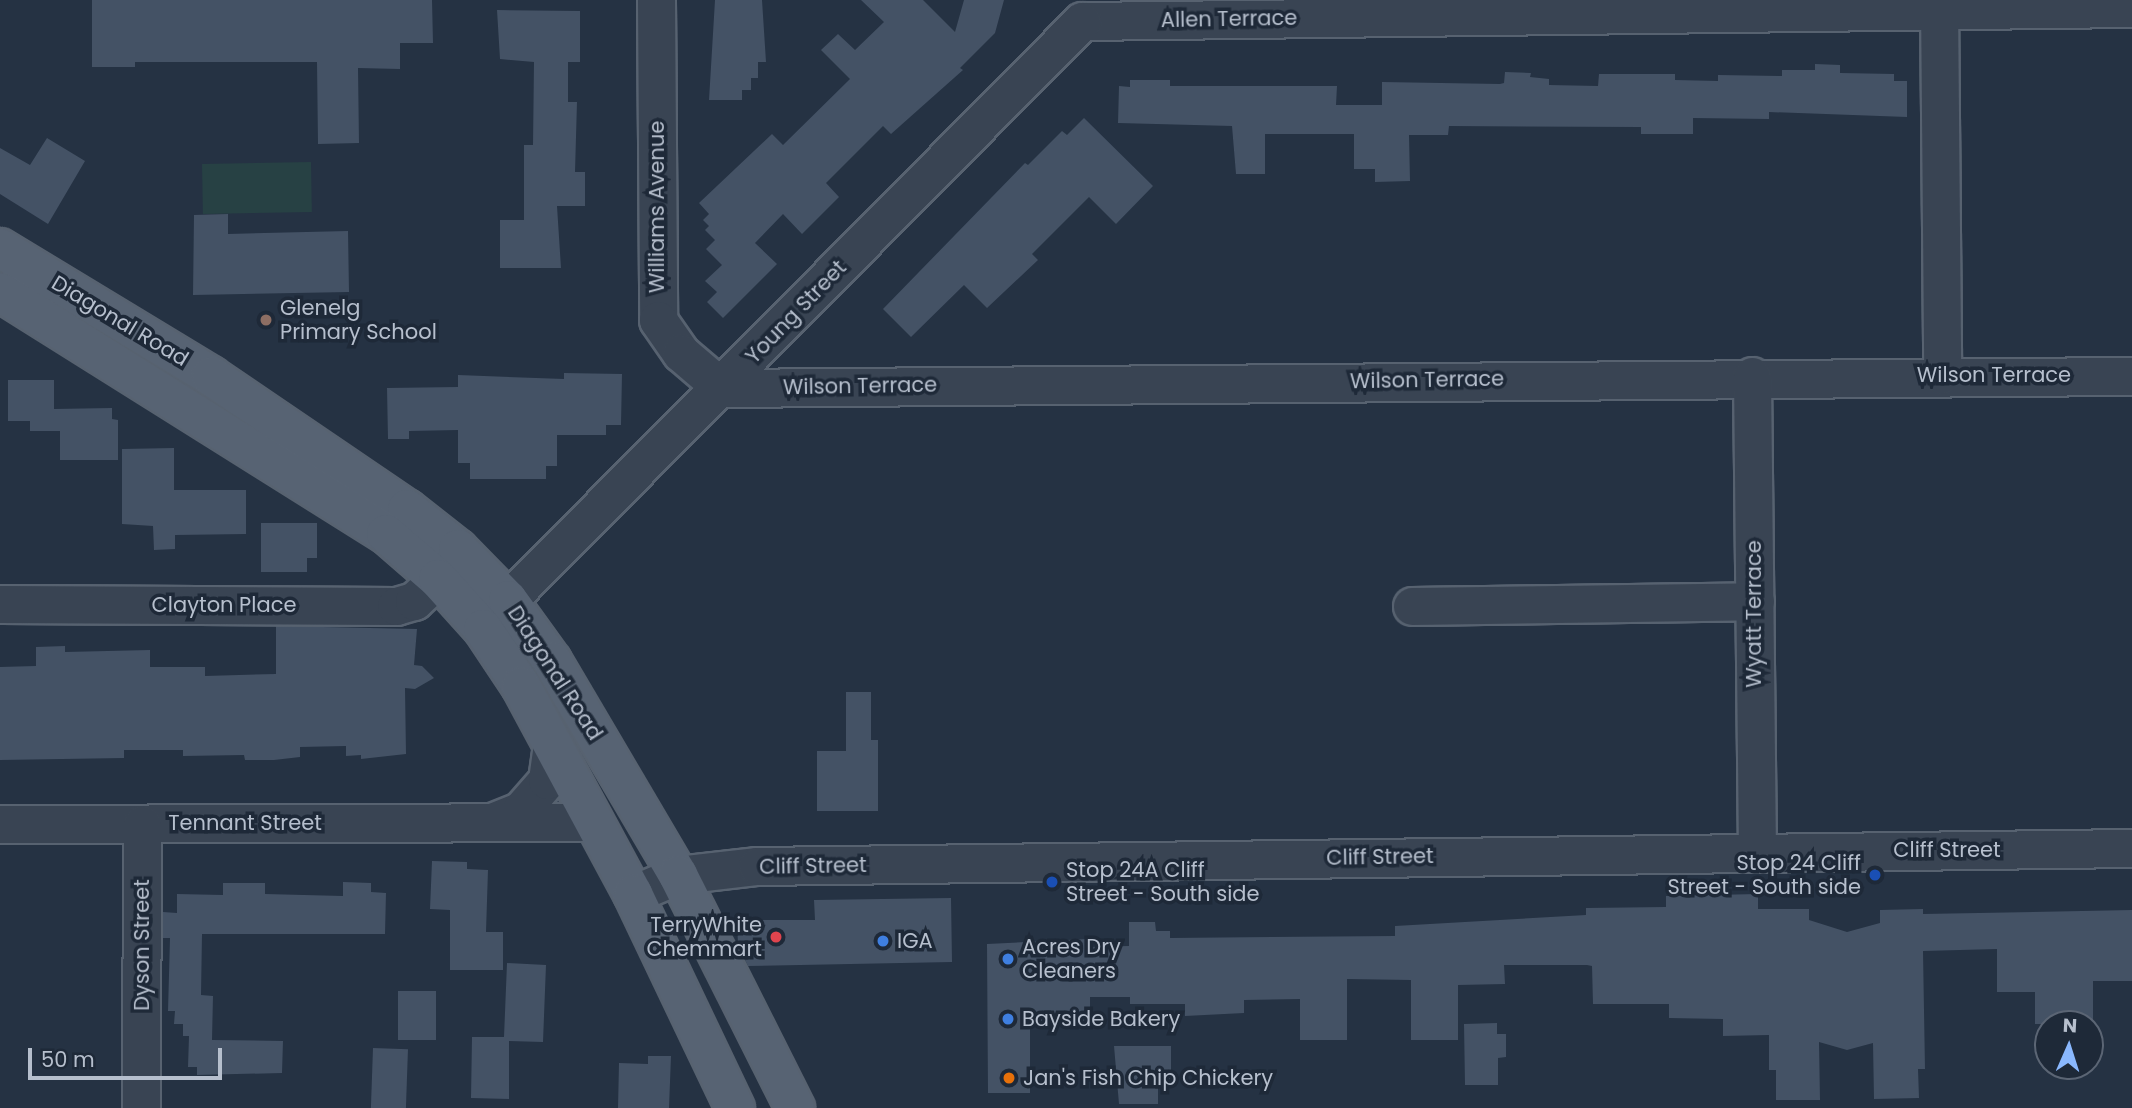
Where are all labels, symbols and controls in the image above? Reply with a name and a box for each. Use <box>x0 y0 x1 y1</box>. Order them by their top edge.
street label: Allen Terrace <box>1161 5 1297 33</box>
street label: Williams Avenue <box>644 121 670 293</box>
street label: Young Street <box>740 255 852 369</box>
street label: Diagonal Road <box>47 270 193 372</box>
place label: Glenelg Primary School <box>280 295 437 345</box>
marker: Glenelg Primary School <box>258 312 274 328</box>
street label: Wilson Terrace <box>1917 362 2071 388</box>
street label: Wilson Terrace <box>1350 366 1504 394</box>
street label: Wilson Terrace <box>783 372 937 400</box>
street label: Wyatt Terrace <box>1741 540 1767 688</box>
street label: Clayton Place <box>152 592 296 618</box>
street label: Diagonal Road <box>502 601 608 745</box>
street label: Tennant Street <box>168 810 322 836</box>
street label: Cliff Street <box>1893 837 2001 863</box>
street label: Cliff Street <box>1326 843 1434 871</box>
place label: Stop 24 Cliff Street - South side <box>1667 850 1861 900</box>
street label: Cliff Street <box>759 852 867 880</box>
place label: Stop 24A Cliff Street - South side <box>1066 857 1260 907</box>
marker: Stop 24 Cliff Street - South side <box>1867 867 1883 883</box>
marker: Stop 24A Cliff Street - South side <box>1044 874 1060 890</box>
street label: Dyson Street <box>129 879 155 1011</box>
place label: TerryWhite Chemmart <box>646 912 762 962</box>
place label: IGA <box>897 928 933 954</box>
marker: TerryWhite Chemmart <box>768 929 784 945</box>
marker: IGA <box>875 933 891 949</box>
place label: Acres Dry Cleaners <box>1022 934 1121 984</box>
marker: Acres Dry Cleaners <box>1000 951 1016 967</box>
place label: Bayside Bakery <box>1022 1006 1180 1032</box>
north arrow <box>2034 1010 2104 1080</box>
marker: Bayside Bakery <box>1000 1011 1016 1027</box>
text: N <box>2062 1012 2078 1039</box>
scale bar <box>32 1034 226 1078</box>
text: 50 m <box>41 1045 95 1074</box>
place label: Jan's Fish Chip Chickery <box>1023 1065 1273 1091</box>
marker: Jan's Fish Chip Chickery <box>1001 1070 1017 1086</box>

